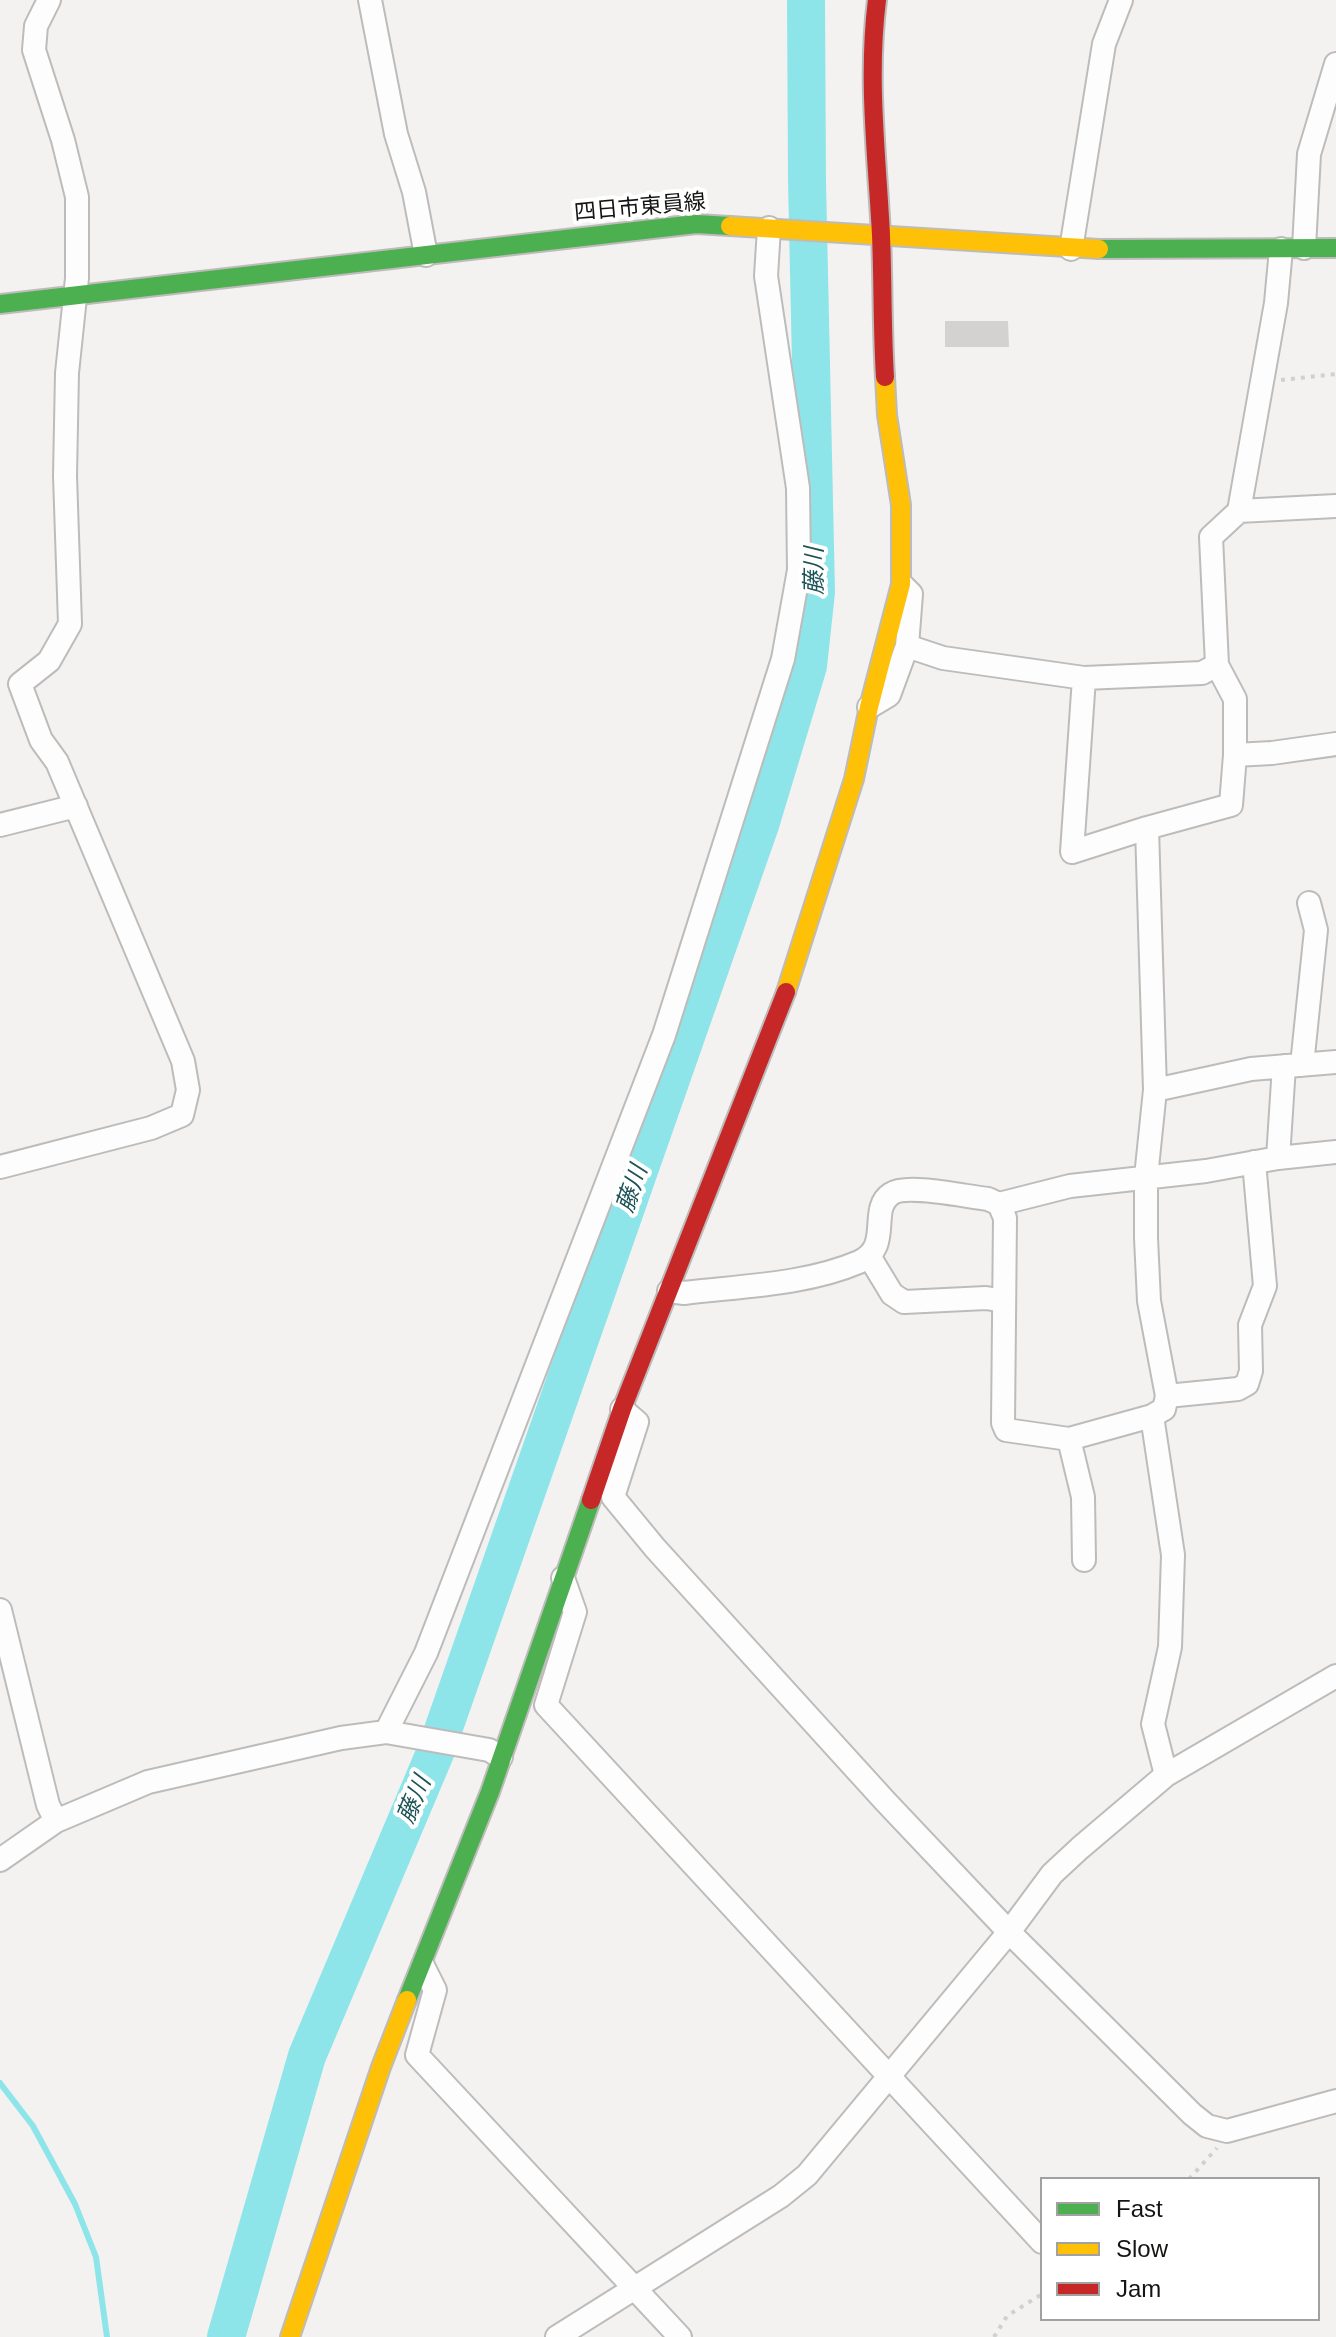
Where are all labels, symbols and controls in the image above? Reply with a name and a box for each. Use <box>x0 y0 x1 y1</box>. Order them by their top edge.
street label: 四日市東員線 <box>573 189 707 227</box>
water label: 藤川 <box>801 547 829 595</box>
water label: 藤川 <box>612 1162 654 1216</box>
water label: 藤川 <box>392 1772 438 1828</box>
legend <box>1040 2177 1320 2321</box>
text: Fast <box>1116 2195 1163 2222</box>
text: Slow <box>1116 2235 1168 2262</box>
text: Jam <box>1116 2275 1161 2302</box>

